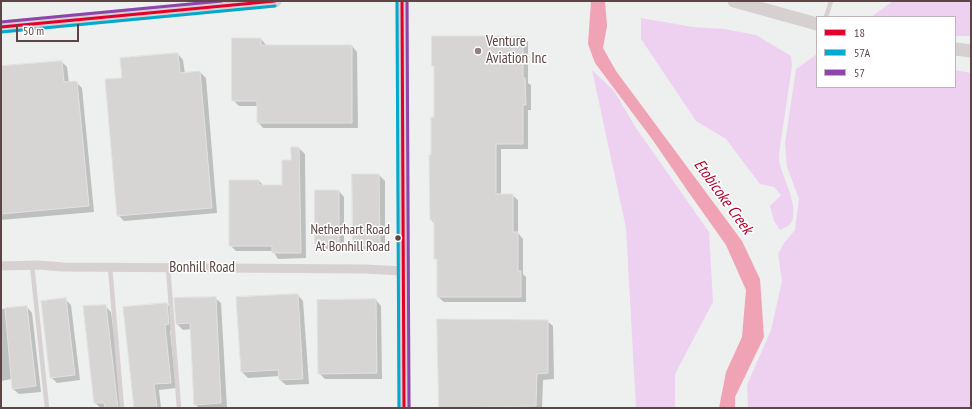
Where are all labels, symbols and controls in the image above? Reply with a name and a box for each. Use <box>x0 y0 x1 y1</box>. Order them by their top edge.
scale bar <box>18 16 81 42</box>
legend <box>816 16 956 88</box>
text: 50 m <box>23 23 44 38</box>
text: 18 <box>854 25 865 40</box>
place label: Venture Aviation Inc <box>486 33 547 68</box>
text: 57A <box>854 45 870 60</box>
marker: Venture Aviation Inc <box>473 46 483 56</box>
text: 57 <box>854 65 865 80</box>
water label: Etobicoke Creek <box>689 156 757 238</box>
place label: Netherhart Road At Bonhill Road <box>310 222 390 254</box>
marker: Netherhart Road At Bonhill Road <box>393 233 403 243</box>
street label: Bonhill Road <box>169 259 235 277</box>

